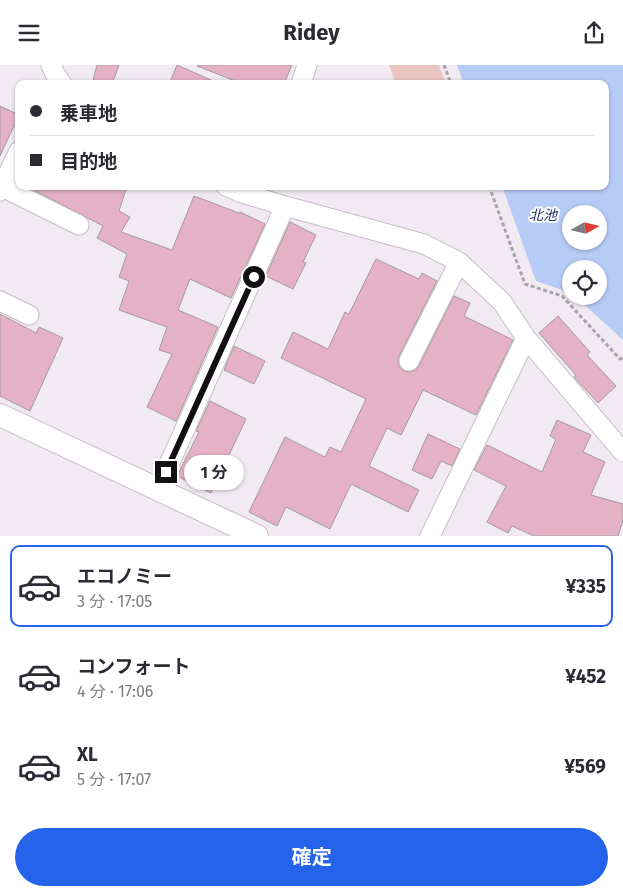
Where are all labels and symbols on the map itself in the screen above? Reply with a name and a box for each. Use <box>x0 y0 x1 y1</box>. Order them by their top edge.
north arrow <box>562 205 608 250</box>
water label: 北池 <box>529 207 559 224</box>
route start <box>243 266 265 288</box>
callout: 1 分 <box>184 455 244 489</box>
route end <box>155 461 177 483</box>

